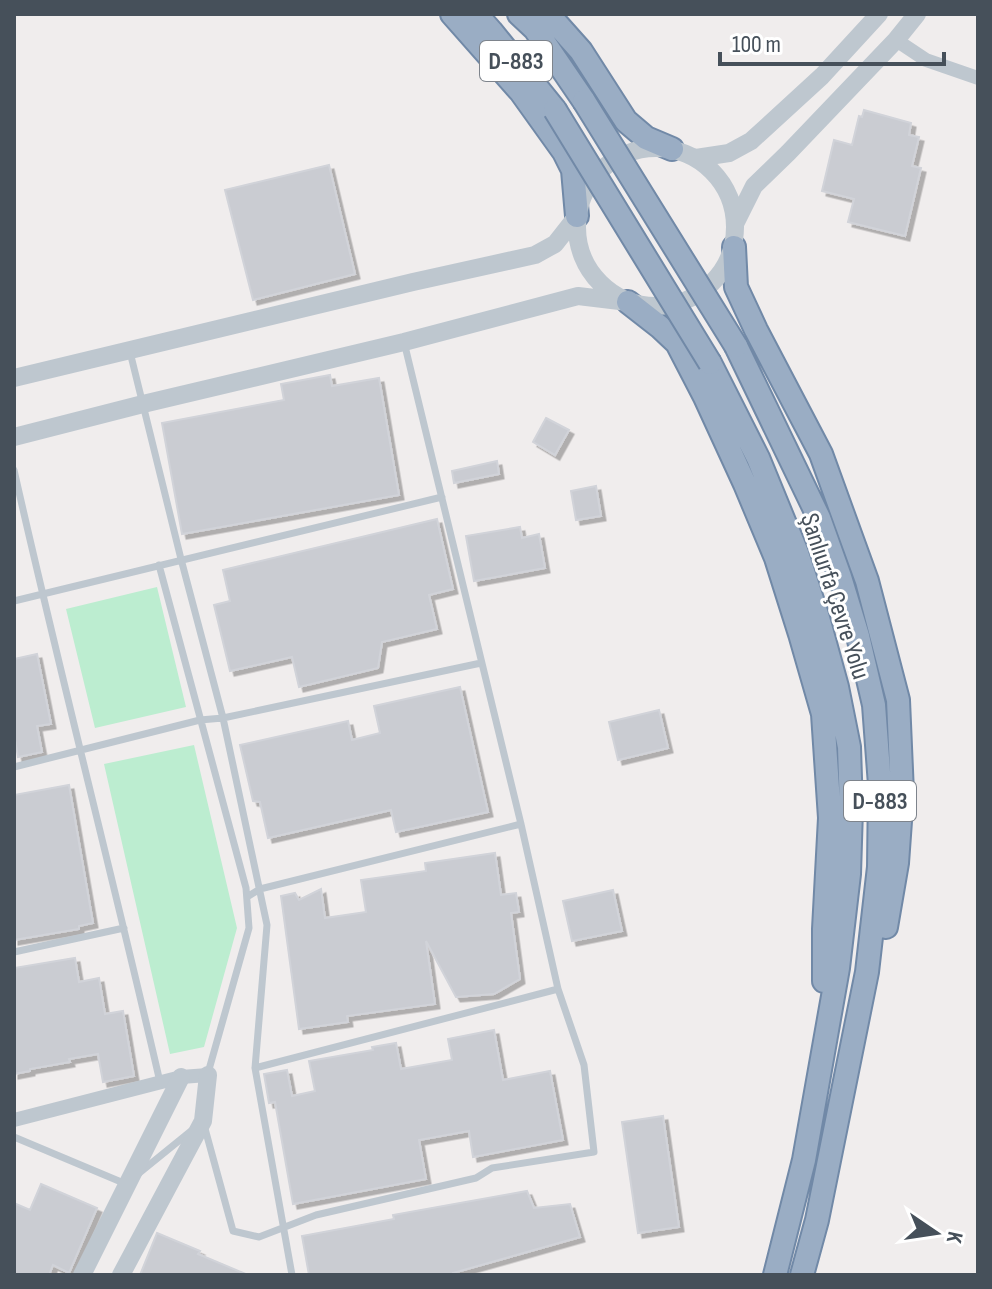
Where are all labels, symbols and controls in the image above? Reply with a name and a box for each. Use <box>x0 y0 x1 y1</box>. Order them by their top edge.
scale bar <box>720 16 944 66</box>
text: 100 m <box>732 30 781 59</box>
road number: D-883 <box>480 41 552 81</box>
street label: Şanlıurfa Çevre Yolu <box>793 510 876 683</box>
road number: D-883 <box>844 781 916 821</box>
north arrow <box>896 1193 976 1273</box>
text: K <box>940 1229 968 1246</box>

